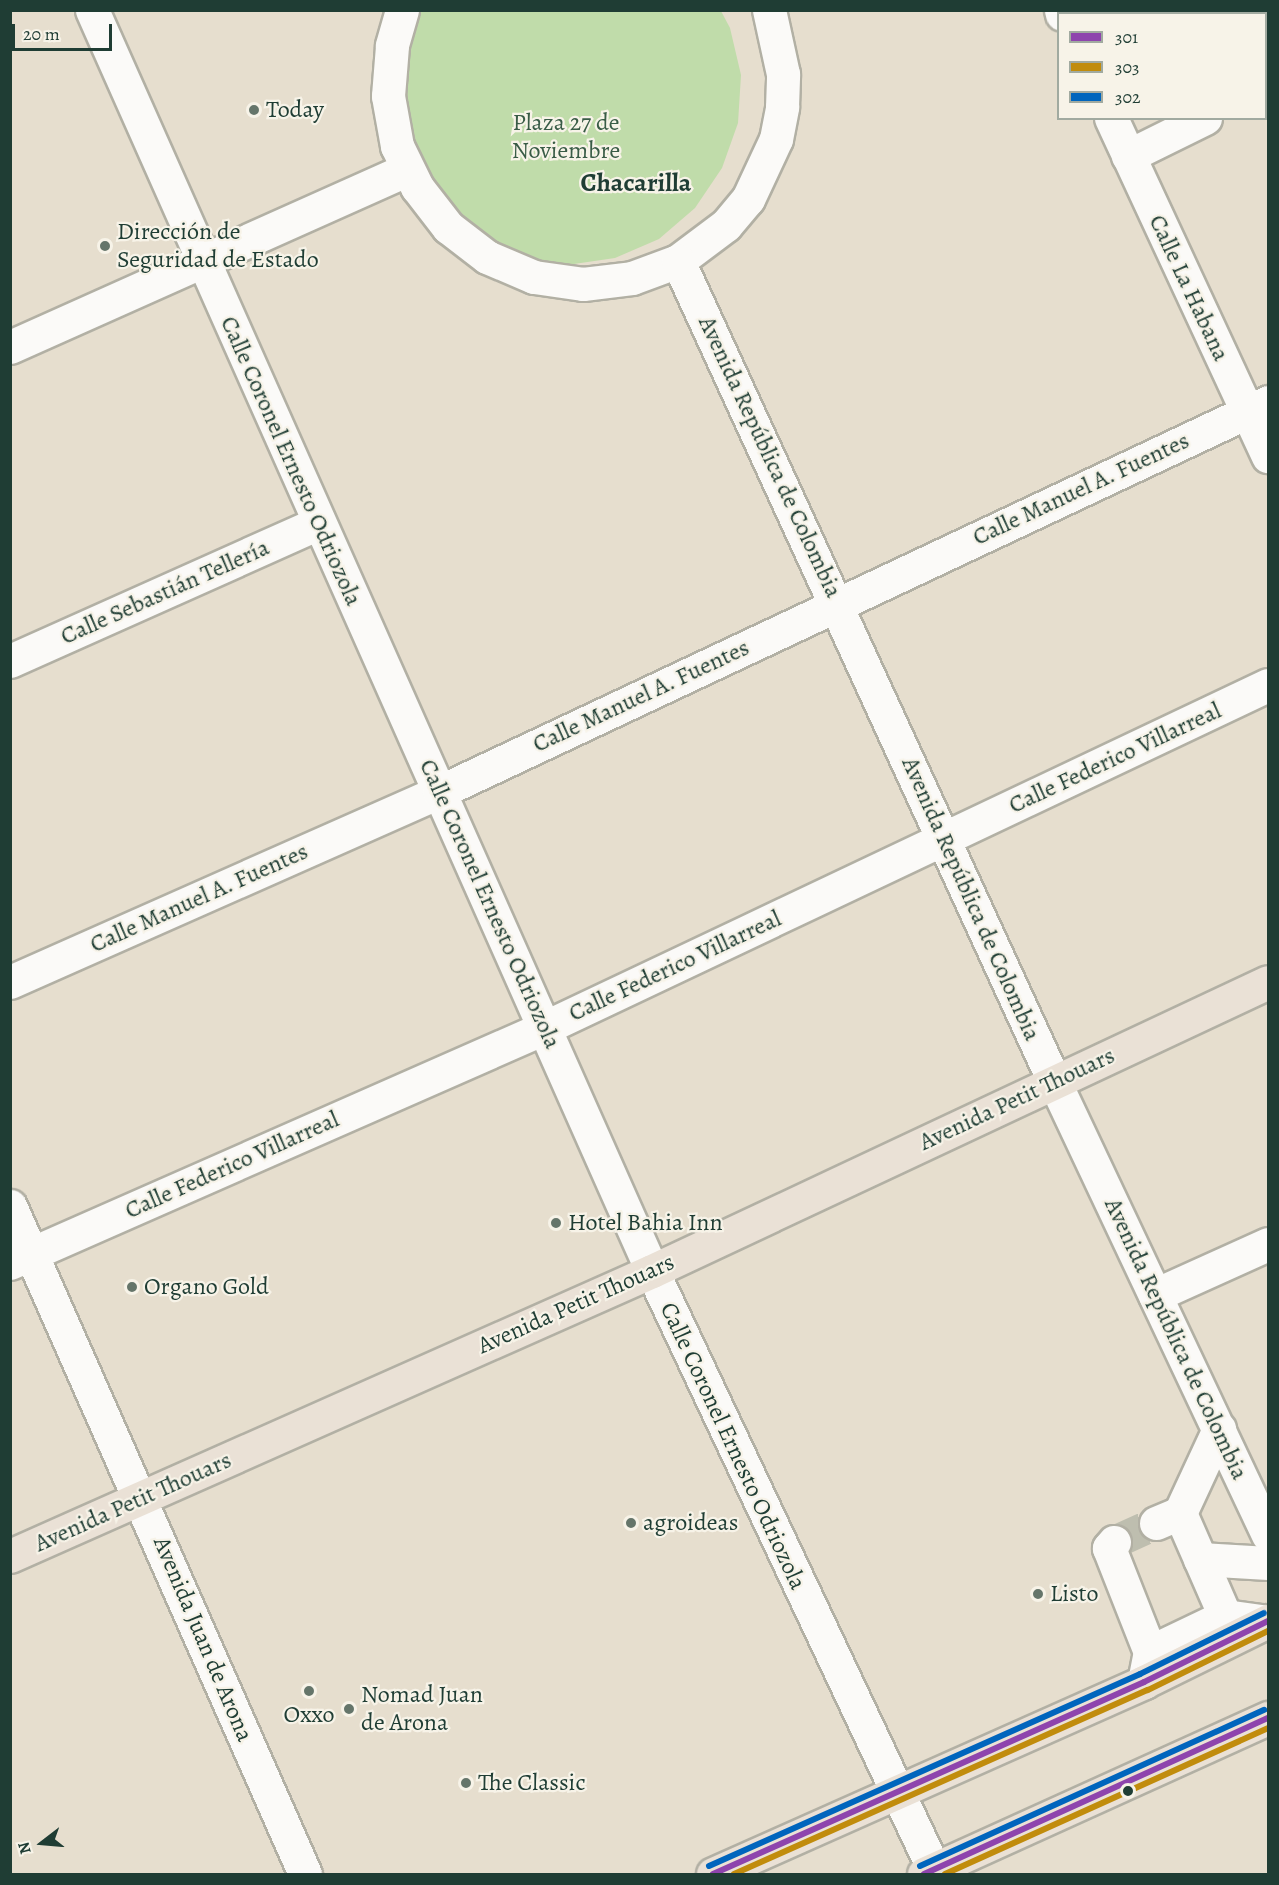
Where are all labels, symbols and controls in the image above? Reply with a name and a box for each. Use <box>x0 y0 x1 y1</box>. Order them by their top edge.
scale bar <box>15 12 116 50</box>
legend <box>1057 12 1267 120</box>
text: 20 m <box>23 22 60 46</box>
text: 301 <box>1115 25 1138 49</box>
text: 303 <box>1115 55 1140 79</box>
text: 302 <box>1115 85 1141 109</box>
place label: Today <box>266 96 324 124</box>
marker: Today <box>247 103 261 117</box>
park label: Plaza 27 de Noviembre <box>512 109 620 165</box>
district label: Chacarilla <box>581 167 691 199</box>
street label: Calle La Habana <box>1143 210 1235 366</box>
place label: Dirección de Seguridad de Estado <box>117 218 319 274</box>
marker: Dirección de Seguridad de Estado <box>98 239 112 253</box>
street label: Calle Coronel Ernesto Odriozola <box>214 312 368 610</box>
street label: Avenida República de Colombia <box>692 312 848 602</box>
street label: Calle Manuel A. Fuentes <box>968 426 1194 552</box>
street label: Calle Sebastián Tellería <box>56 533 274 651</box>
street label: Calle Manuel A. Fuentes <box>528 633 754 759</box>
street label: Calle Federico Villarreal <box>1004 696 1226 820</box>
street label: Avenida República de Colombia <box>895 753 1047 1045</box>
street label: Calle Coronel Ernesto Odriozola <box>413 755 567 1053</box>
street label: Calle Manuel A. Fuentes <box>85 837 313 959</box>
street label: Calle Federico Villarreal <box>564 904 786 1028</box>
street label: Avenida Petit Thouars <box>915 1041 1119 1157</box>
street label: Calle Federico Villarreal <box>121 1105 343 1225</box>
street label: Avenida República de Colombia <box>1098 1194 1254 1484</box>
place label: Hotel Bahia Inn <box>568 1209 723 1237</box>
marker: Hotel Bahia Inn <box>549 1216 563 1230</box>
street label: Avenida Petit Thouars <box>473 1248 679 1360</box>
place label: Organo Gold <box>144 1273 269 1301</box>
marker: Organo Gold <box>125 1280 139 1294</box>
street label: Calle Coronel Ernesto Odriozola <box>654 1298 812 1594</box>
street label: Avenida Petit Thouars <box>30 1446 236 1558</box>
place label: agroideas <box>643 1509 738 1537</box>
marker: agroideas <box>624 1516 638 1530</box>
street label: Avenida Juan de Arona <box>147 1532 259 1746</box>
place label: Listo <box>1050 1580 1098 1608</box>
marker: Listo <box>1031 1587 1045 1601</box>
place label: Nomad Juan de Arona <box>361 1681 483 1737</box>
marker: Oxxo <box>302 1684 316 1698</box>
place label: Oxxo <box>284 1701 334 1729</box>
marker: Nomad Juan de Arona <box>342 1702 356 1716</box>
place label: The Classic <box>478 1769 586 1797</box>
marker: The Classic <box>459 1776 473 1790</box>
unlabelled marker <box>1122 1785 1134 1797</box>
north arrow <box>12 1813 72 1873</box>
text: N <box>13 1839 37 1857</box>

